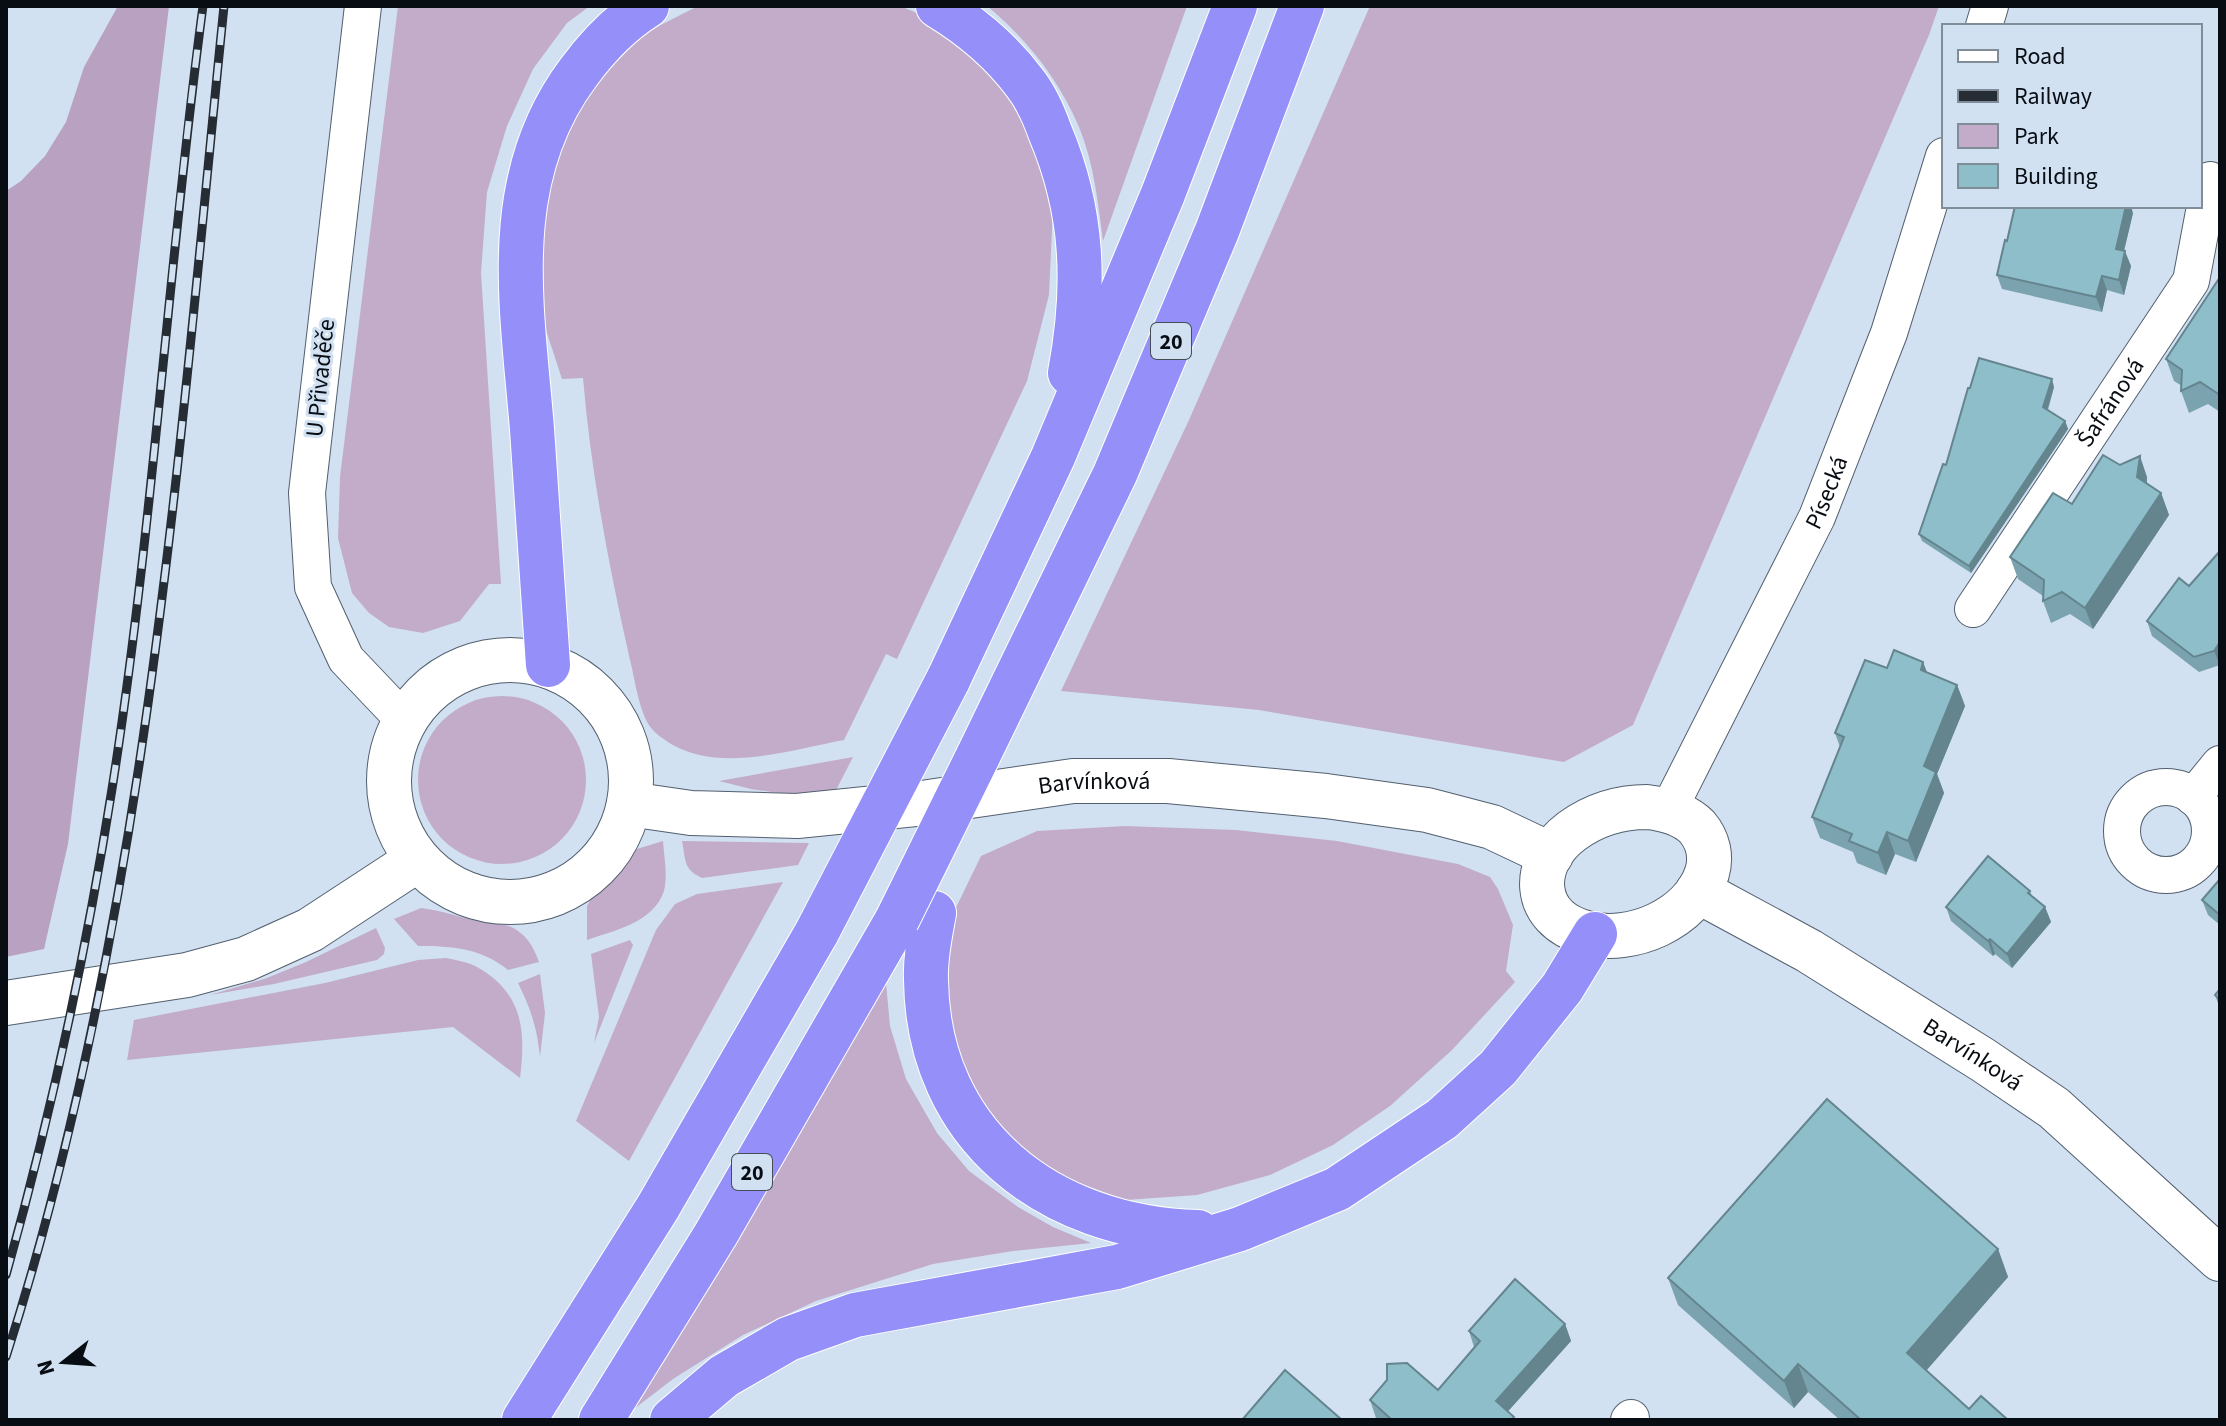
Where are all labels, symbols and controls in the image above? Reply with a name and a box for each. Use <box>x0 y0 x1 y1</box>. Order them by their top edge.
legend <box>1942 24 2202 208</box>
text: Road <box>2014 39 2066 74</box>
text: Railway <box>2014 79 2092 114</box>
text: Park <box>2014 119 2059 154</box>
text: Building <box>2014 159 2098 194</box>
street label: U Přivaděče <box>297 317 344 439</box>
road number: 20 <box>1151 323 1191 359</box>
street label: Šafránová <box>2068 351 2153 454</box>
street label: Písecká <box>1797 451 1857 536</box>
street label: Barvínková <box>1036 764 1150 804</box>
street label: Barvínková <box>1916 1010 2030 1100</box>
road number: 20 <box>732 1154 772 1190</box>
north arrow <box>24 1322 104 1402</box>
text: N <box>28 1356 63 1379</box>

